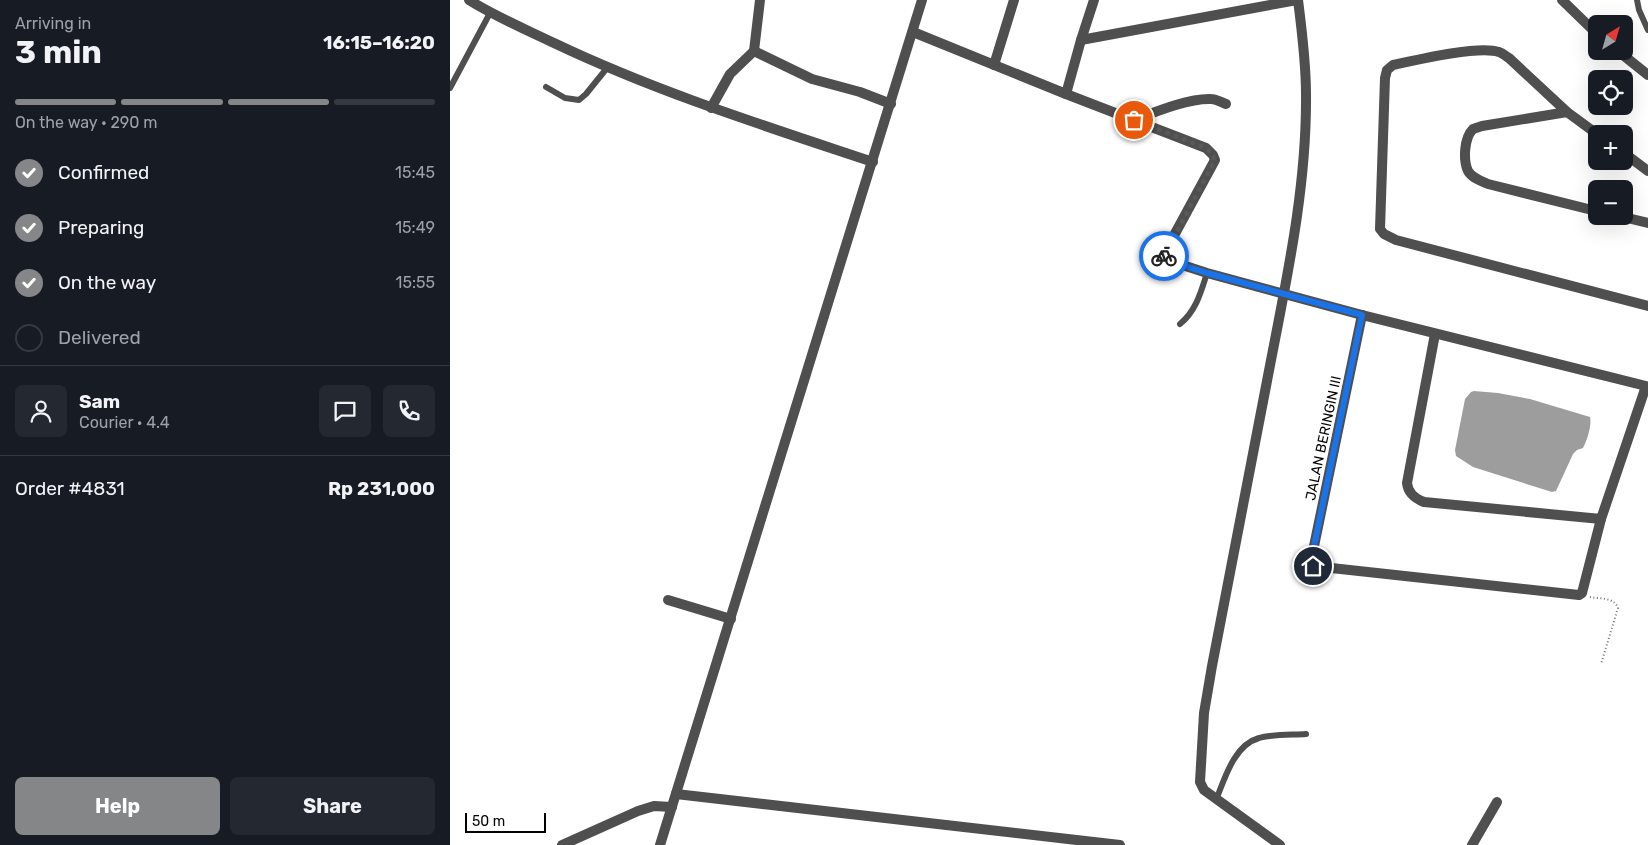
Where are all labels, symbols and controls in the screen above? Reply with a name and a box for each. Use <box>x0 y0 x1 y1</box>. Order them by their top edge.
text: Arriving in <box>15 14 91 33</box>
north arrow <box>1588 15 1632 60</box>
map controls <box>1588 15 1633 225</box>
text: 16:15–16:20 <box>323 31 435 54</box>
text: 3 min <box>15 33 102 71</box>
button: locate <box>1588 70 1633 115</box>
pin <box>1113 99 1155 141</box>
icon: bag <box>1120 106 1148 134</box>
text: On the way · 290 m <box>15 113 158 132</box>
button: + <box>1588 125 1633 170</box>
icon: check <box>15 159 43 187</box>
text: Confirmed <box>58 161 149 184</box>
text: 15:45 <box>395 163 435 182</box>
button: − <box>1588 180 1633 225</box>
icon: check <box>15 214 43 242</box>
text: Preparing <box>58 216 144 239</box>
text: 15:49 <box>395 218 435 237</box>
courier <box>1139 231 1189 281</box>
icon: bike <box>1150 242 1178 270</box>
icon: check <box>15 269 43 297</box>
text: On the way <box>58 271 156 294</box>
text: 15:55 <box>396 273 435 292</box>
text: Delivered <box>58 326 141 349</box>
street label: JALAN BERINGIN III <box>1302 374 1345 502</box>
button: person <box>15 385 67 437</box>
button: chat <box>319 385 371 437</box>
button: phone <box>383 385 435 437</box>
text: Sam <box>79 390 120 413</box>
text: Courier · 4.4 <box>79 413 170 432</box>
text: Order #4831 <box>15 477 125 500</box>
text: Rp 231,000 <box>328 477 435 500</box>
pin <box>1292 545 1334 587</box>
icon: home <box>1299 552 1327 580</box>
button: Help <box>15 777 220 835</box>
button: Share <box>230 777 435 835</box>
scale bar <box>465 810 546 833</box>
text: 50 m <box>472 813 505 830</box>

